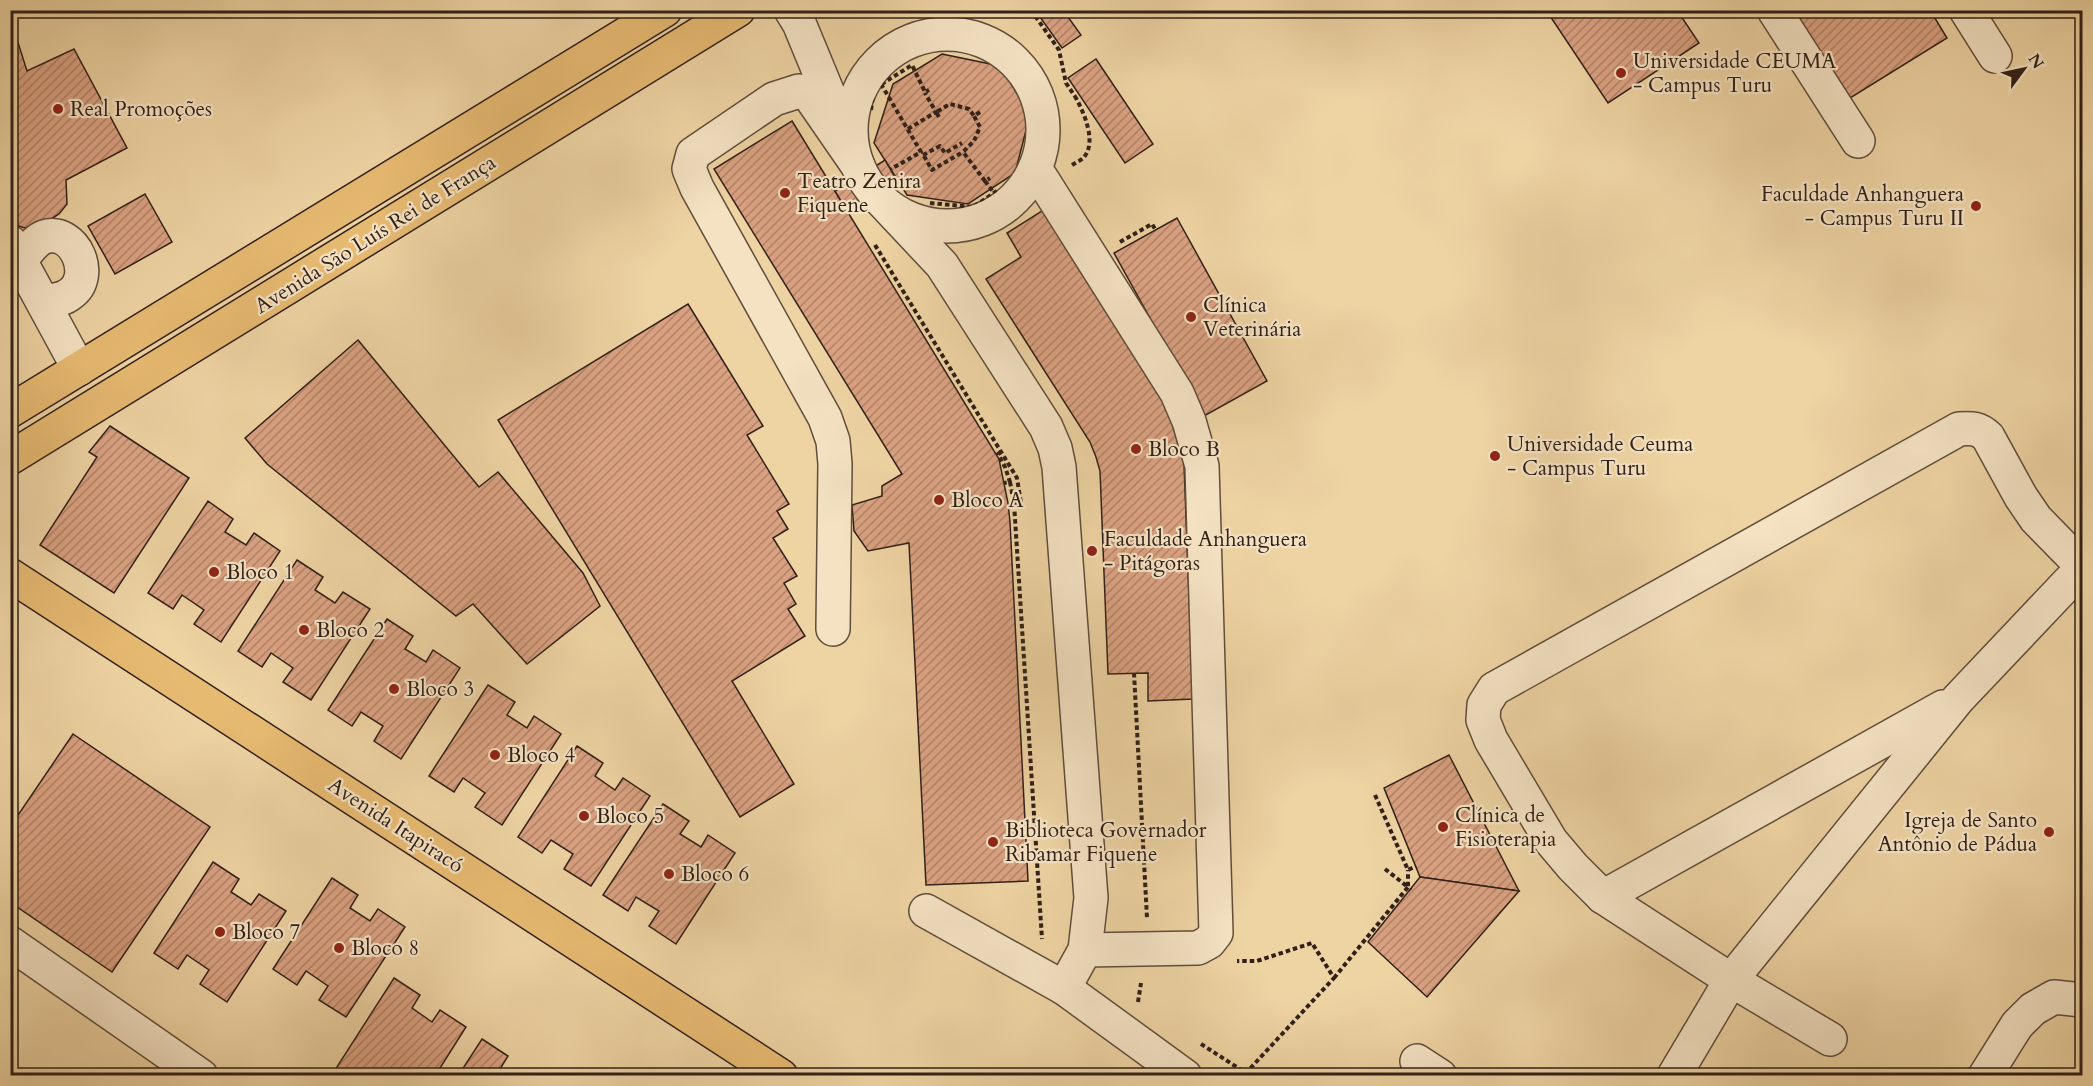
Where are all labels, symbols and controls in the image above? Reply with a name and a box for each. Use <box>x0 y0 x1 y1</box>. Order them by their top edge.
north arrow <box>1994 39 2054 99</box>
place label: Universidade CEUMA - Campus Turu <box>1633 47 1836 100</box>
text: N <box>2023 50 2049 73</box>
marker: Universidade CEUMA - Campus Turu <box>1614 66 1628 80</box>
place label: Real Promoções <box>70 95 212 124</box>
marker: Real Promoções <box>51 102 65 116</box>
street label: Avenida São Luís Rei de França <box>249 148 501 321</box>
place label: Teatro Zenira Fiquene <box>797 167 921 220</box>
place label: Faculdade Anhanguera - Campus Turu II <box>1761 180 1964 233</box>
marker: Teatro Zenira Fiquene <box>778 186 792 200</box>
marker: Faculdade Anhanguera - Campus Turu II <box>1969 199 1983 213</box>
place label: Clínica Veterinária <box>1203 291 1301 344</box>
marker: Clínica Veterinária <box>1184 310 1198 324</box>
place label: Universidade Ceuma - Campus Turu <box>1507 430 1693 483</box>
place label: Bloco B <box>1148 435 1220 464</box>
marker: Bloco B <box>1129 442 1143 456</box>
marker: Universidade Ceuma - Campus Turu <box>1488 449 1502 463</box>
place label: Bloco A <box>951 486 1024 515</box>
marker: Bloco A <box>932 493 946 507</box>
place label: Faculdade Anhanguera - Pitágoras <box>1104 525 1307 578</box>
marker: Faculdade Anhanguera - Pitágoras <box>1085 544 1099 558</box>
place label: Bloco 1 <box>226 558 294 587</box>
marker: Bloco 1 <box>207 565 221 579</box>
place label: Bloco 2 <box>316 616 385 645</box>
marker: Bloco 2 <box>297 623 311 637</box>
place label: Bloco 3 <box>406 675 474 704</box>
marker: Bloco 3 <box>387 682 401 696</box>
place label: Bloco 4 <box>507 741 576 770</box>
marker: Bloco 4 <box>488 748 502 762</box>
street label: Avenida Itapiracó <box>322 771 469 880</box>
place label: Clínica de Fisioterapia <box>1455 801 1556 854</box>
place label: Bloco 5 <box>596 802 664 831</box>
place label: Igreja de Santo Antônio de Pádua <box>1878 806 2037 859</box>
marker: Bloco 5 <box>577 809 591 823</box>
place label: Biblioteca Governador Ribamar Fiquene <box>1005 816 1207 869</box>
marker: Clínica de Fisioterapia <box>1436 820 1450 834</box>
marker: Igreja de Santo Antônio de Pádua <box>2042 825 2056 839</box>
marker: Biblioteca Governador Ribamar Fiquene <box>986 835 1000 849</box>
place label: Bloco 6 <box>681 860 749 889</box>
marker: Bloco 6 <box>662 867 676 881</box>
place label: Bloco 7 <box>232 918 301 947</box>
marker: Bloco 7 <box>213 925 227 939</box>
place label: Bloco 8 <box>351 934 419 963</box>
marker: Bloco 8 <box>332 941 346 955</box>

